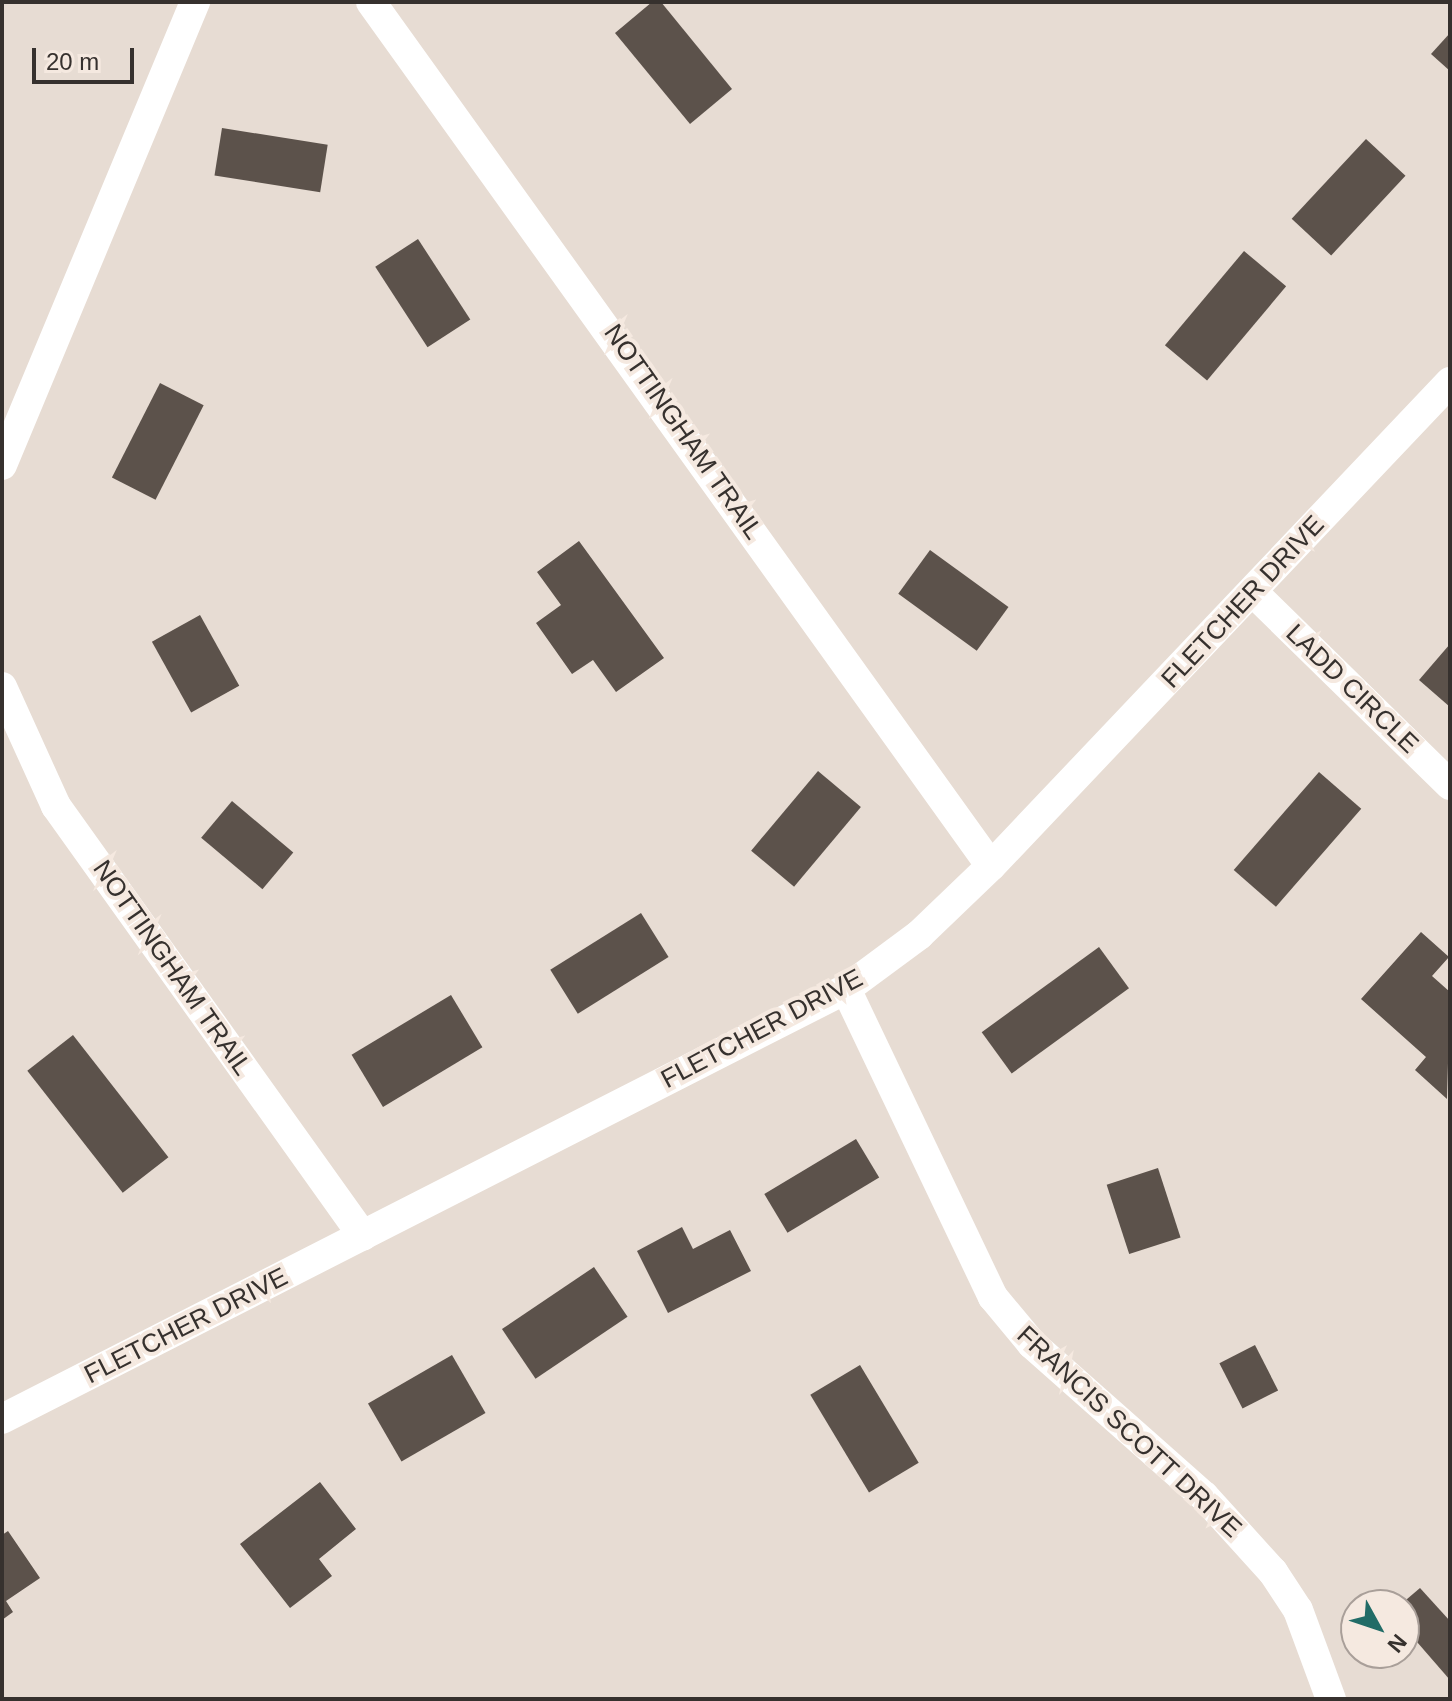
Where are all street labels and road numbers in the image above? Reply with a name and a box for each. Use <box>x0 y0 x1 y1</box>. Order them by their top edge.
street label: NOTTINGHAM TRAIL <box>597 318 769 546</box>
street label: FLETCHER DRIVE <box>1155 509 1331 695</box>
street label: LADD CIRCLE <box>1279 618 1425 760</box>
street label: NOTTINGHAM TRAIL <box>86 854 258 1082</box>
street label: FLETCHER DRIVE <box>656 963 868 1095</box>
street label: FLETCHER DRIVE <box>79 1261 293 1391</box>
street label: FRANCIS SCOTT DRIVE <box>1010 1320 1248 1544</box>

